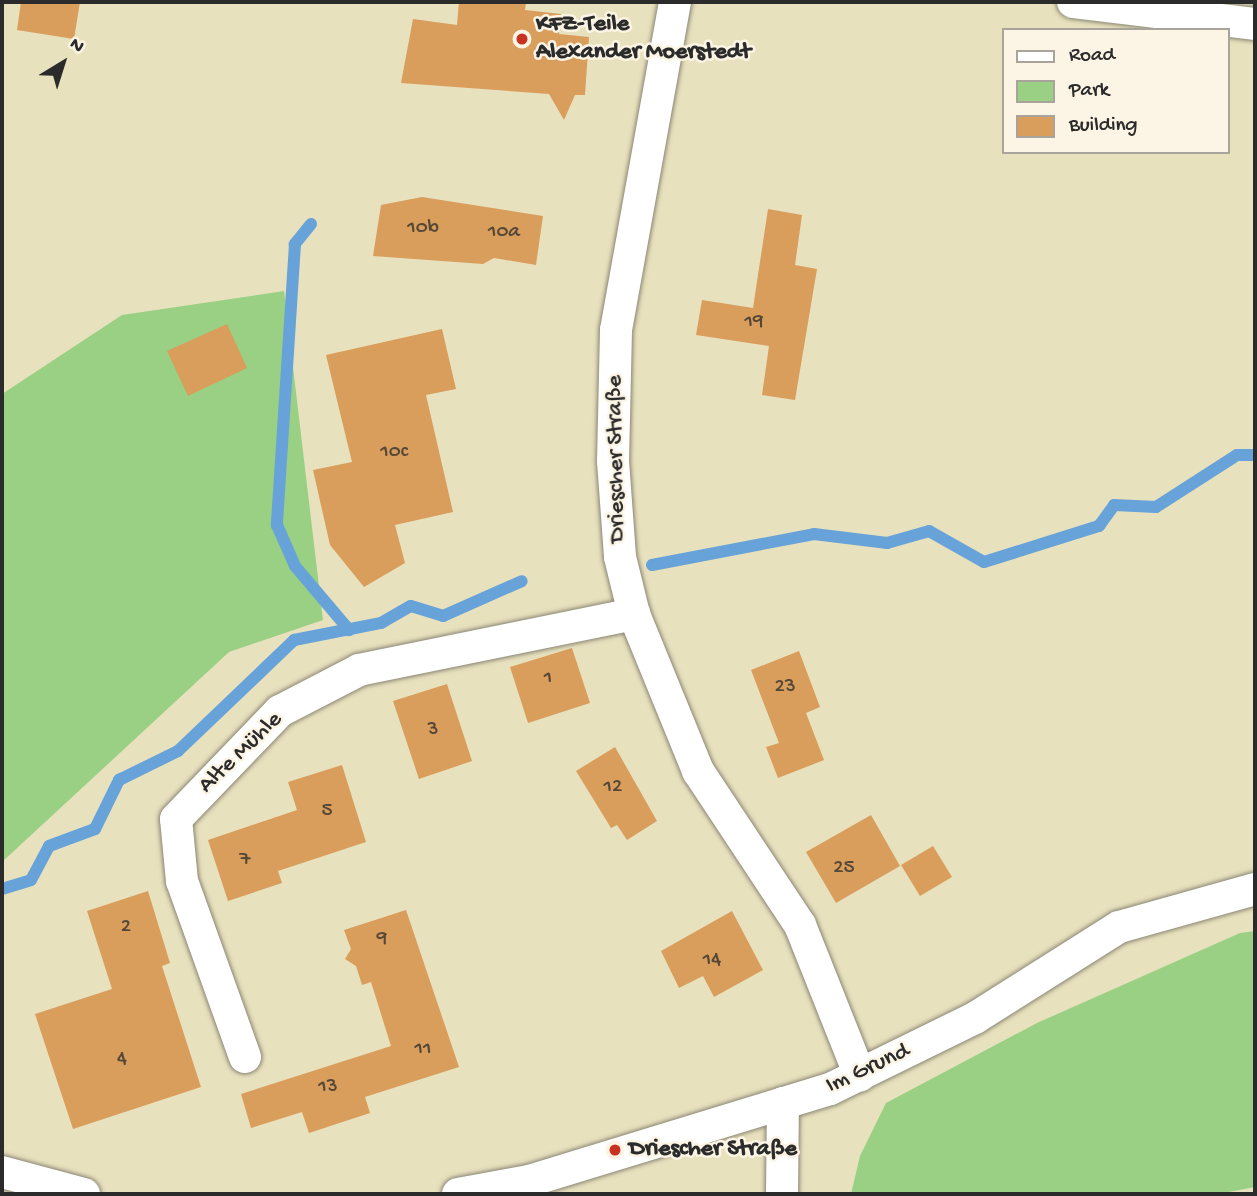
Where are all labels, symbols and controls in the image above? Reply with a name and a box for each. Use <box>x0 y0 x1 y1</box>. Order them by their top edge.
place label: KFZ-Teile Alexander Moerstedt <box>536 11 751 67</box>
north arrow <box>28 28 98 98</box>
legend <box>1002 28 1229 154</box>
marker: KFZ-Teile Alexander Moerstedt <box>514 31 530 47</box>
text: N <box>64 33 88 59</box>
text: Road <box>1069 44 1115 69</box>
text: Park <box>1069 79 1109 104</box>
text: Building <box>1069 114 1138 139</box>
house number: 10b <box>407 216 439 242</box>
house number: 10a <box>488 220 520 246</box>
house number: 19 <box>744 310 764 336</box>
street label: Driescher Straße <box>601 375 633 543</box>
house number: 10c <box>380 440 408 466</box>
house number: 1 <box>544 666 552 692</box>
house number: 23 <box>774 675 796 701</box>
street label: Alte Mühle <box>193 706 289 800</box>
house number: 3 <box>428 718 438 744</box>
house number: 12 <box>604 775 622 801</box>
house number: 5 <box>321 799 333 825</box>
house number: 7 <box>240 848 250 874</box>
house number: 25 <box>833 856 855 882</box>
house number: 2 <box>121 915 131 941</box>
house number: 9 <box>377 927 387 953</box>
house number: 14 <box>703 948 721 974</box>
house number: 11 <box>415 1037 431 1063</box>
street label: Im Grund <box>822 1037 914 1101</box>
house number: 4 <box>117 1047 127 1073</box>
house number: 13 <box>318 1075 338 1101</box>
place label: Driescher Straße <box>629 1136 797 1164</box>
marker: Driescher Straße <box>607 1142 623 1158</box>

